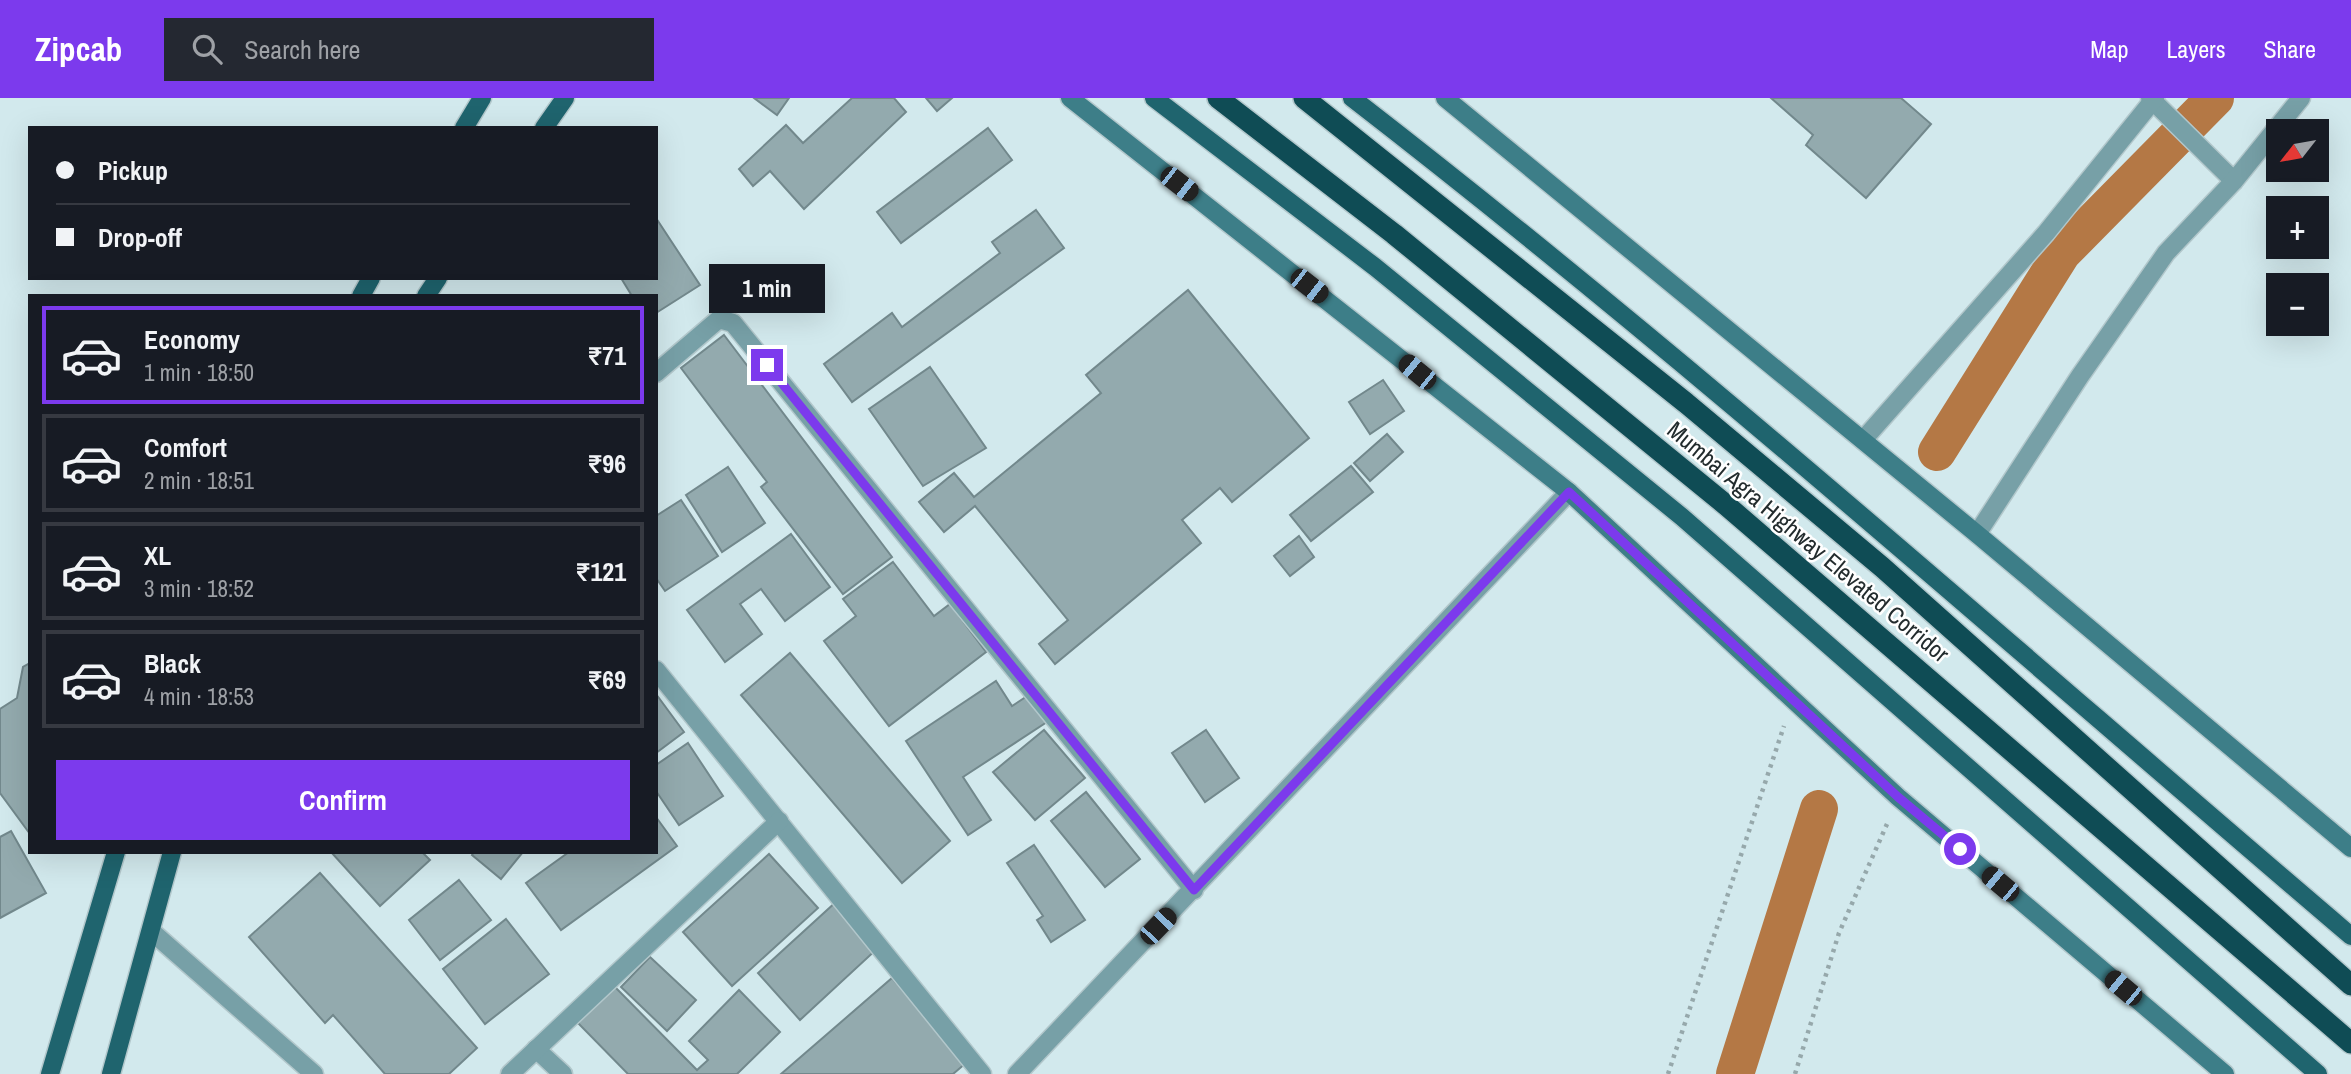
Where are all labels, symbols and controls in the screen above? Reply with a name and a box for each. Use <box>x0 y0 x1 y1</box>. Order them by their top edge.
search box <box>164 18 654 81</box>
text: Zipcab <box>35 27 122 71</box>
icon: search <box>188 30 226 68</box>
text: Search here <box>244 32 360 67</box>
text: Map <box>2090 33 2128 65</box>
text: Layers <box>2166 33 2225 65</box>
text: Share <box>2263 33 2316 65</box>
north arrow <box>2266 119 2329 182</box>
map controls <box>2266 119 2329 336</box>
text: Pickup <box>98 153 168 188</box>
car <box>1156 163 1203 205</box>
button: + <box>2266 196 2329 259</box>
text: Drop-off <box>98 220 182 255</box>
callout: 1 min <box>709 264 825 313</box>
car <box>1286 265 1333 307</box>
text: 1 min <box>742 273 792 304</box>
button: − <box>2266 273 2329 336</box>
text: Economy <box>144 322 240 357</box>
icon: car <box>60 324 123 387</box>
text: ₹71 <box>587 338 626 373</box>
route end <box>751 349 783 381</box>
car <box>1395 351 1440 393</box>
text: 1 min · 18:50 <box>144 357 254 388</box>
street label: Mumbai Agra Highway Elevated Corridor <box>1661 414 1957 669</box>
text: Comfort <box>144 430 227 465</box>
icon: car <box>60 432 123 495</box>
text: ₹96 <box>587 446 626 481</box>
text: 2 min · 18:51 <box>144 465 254 496</box>
text: XL <box>144 538 171 573</box>
icon: car <box>60 540 123 603</box>
text: ₹121 <box>575 554 626 589</box>
text: 3 min · 18:52 <box>144 573 254 604</box>
text: Black <box>144 646 201 681</box>
icon: car <box>60 648 123 711</box>
text: ₹69 <box>587 662 626 697</box>
text: 4 min · 18:53 <box>144 681 254 712</box>
button: Confirm <box>56 760 630 840</box>
route start <box>1944 833 1976 865</box>
car <box>1978 862 2023 906</box>
car <box>1136 904 1181 948</box>
car <box>2101 966 2146 1010</box>

